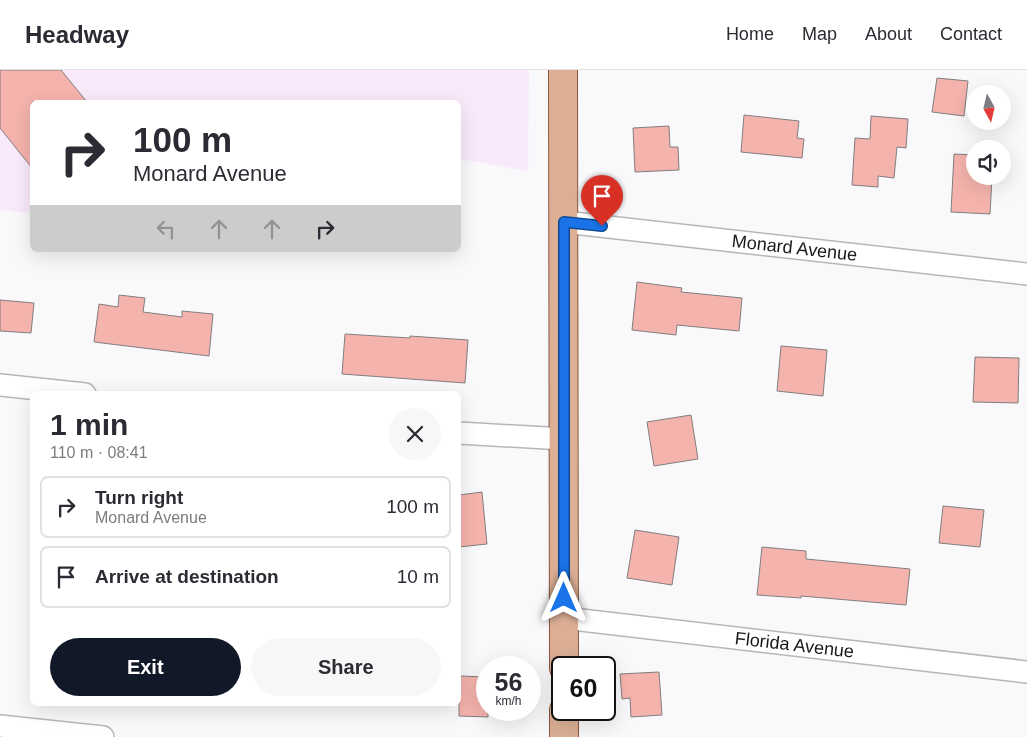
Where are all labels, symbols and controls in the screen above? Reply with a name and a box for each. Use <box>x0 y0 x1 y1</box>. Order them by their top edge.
text: Headway <box>25 21 129 48</box>
text: Home <box>726 24 774 44</box>
text: Map <box>802 24 837 44</box>
text: About <box>865 24 912 44</box>
text: Contact <box>940 24 1002 44</box>
north arrow <box>966 85 1011 130</box>
map controls <box>966 85 1011 185</box>
icon: right <box>50 120 115 185</box>
text: 100 m <box>133 120 232 159</box>
button: sound <box>966 140 1011 185</box>
text: Monard Avenue <box>133 161 287 186</box>
pin <box>581 175 623 226</box>
icon: arrive <box>588 182 616 210</box>
icon: left <box>152 215 180 243</box>
icon: ahead <box>205 215 233 243</box>
icon: ahead <box>258 215 286 243</box>
icon: right <box>311 215 339 243</box>
street label: Monard Avenue <box>731 231 858 265</box>
text: 1 min <box>50 408 128 441</box>
button: close <box>389 408 441 460</box>
text: 110 m · 08:41 <box>50 444 148 461</box>
text: Turn right <box>95 487 183 508</box>
icon: right <box>52 493 80 521</box>
text: 100 m <box>386 496 439 517</box>
text: Monard Avenue <box>95 509 207 526</box>
icon: arrive <box>52 563 80 591</box>
text: Arrive at destination <box>95 566 279 587</box>
text: 10 m <box>397 566 439 587</box>
position arrow <box>537 571 589 623</box>
street label: Florida Avenue <box>734 628 855 662</box>
button: Exit <box>50 638 241 696</box>
button: Share <box>251 638 441 696</box>
speed limit sign: 60 <box>551 656 616 721</box>
text: 56 <box>495 668 522 696</box>
text: km/h <box>495 694 522 708</box>

